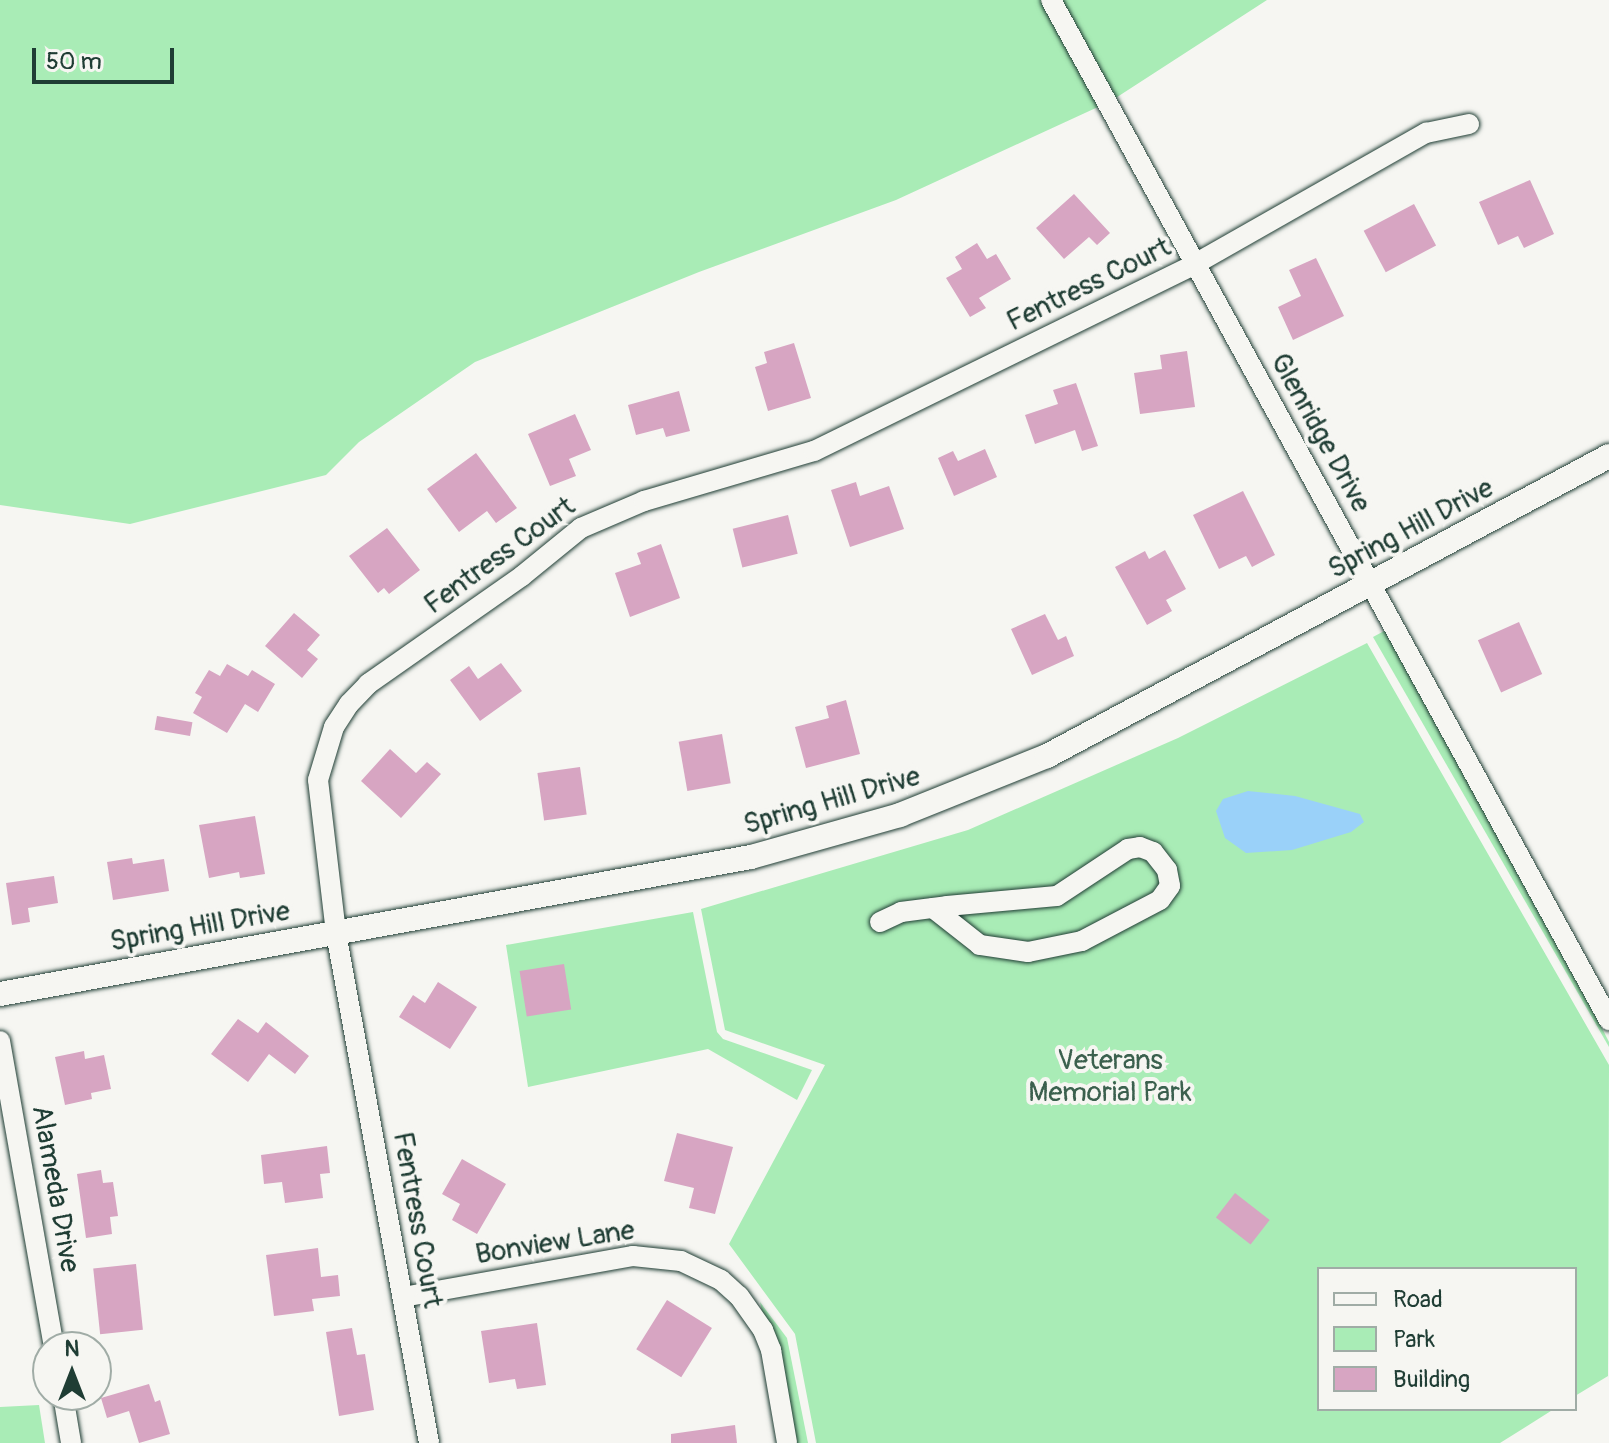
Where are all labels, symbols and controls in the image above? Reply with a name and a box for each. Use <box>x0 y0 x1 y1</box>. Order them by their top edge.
scale bar <box>36 32 178 82</box>
text: 50 m <box>46 47 102 76</box>
street label: Fentress Court <box>1002 231 1176 339</box>
street label: Glenridge Drive <box>1263 348 1377 518</box>
street label: Spring Hill Drive <box>1323 471 1499 587</box>
street label: Fentress Court <box>418 490 582 622</box>
street label: Spring Hill Drive <box>740 760 924 842</box>
street label: Spring Hill Drive <box>107 895 293 959</box>
park label: Veterans Memorial Park <box>1028 1044 1192 1110</box>
street label: Alameda Drive <box>24 1103 86 1275</box>
street label: Fentress Court <box>385 1129 449 1311</box>
street label: Bonview Lane <box>473 1214 637 1272</box>
legend <box>1317 1267 1577 1411</box>
text: Road <box>1393 1285 1443 1314</box>
text: Park <box>1393 1325 1435 1354</box>
north arrow <box>32 1331 112 1411</box>
text: N <box>65 1335 79 1363</box>
text: Building <box>1393 1365 1470 1394</box>

